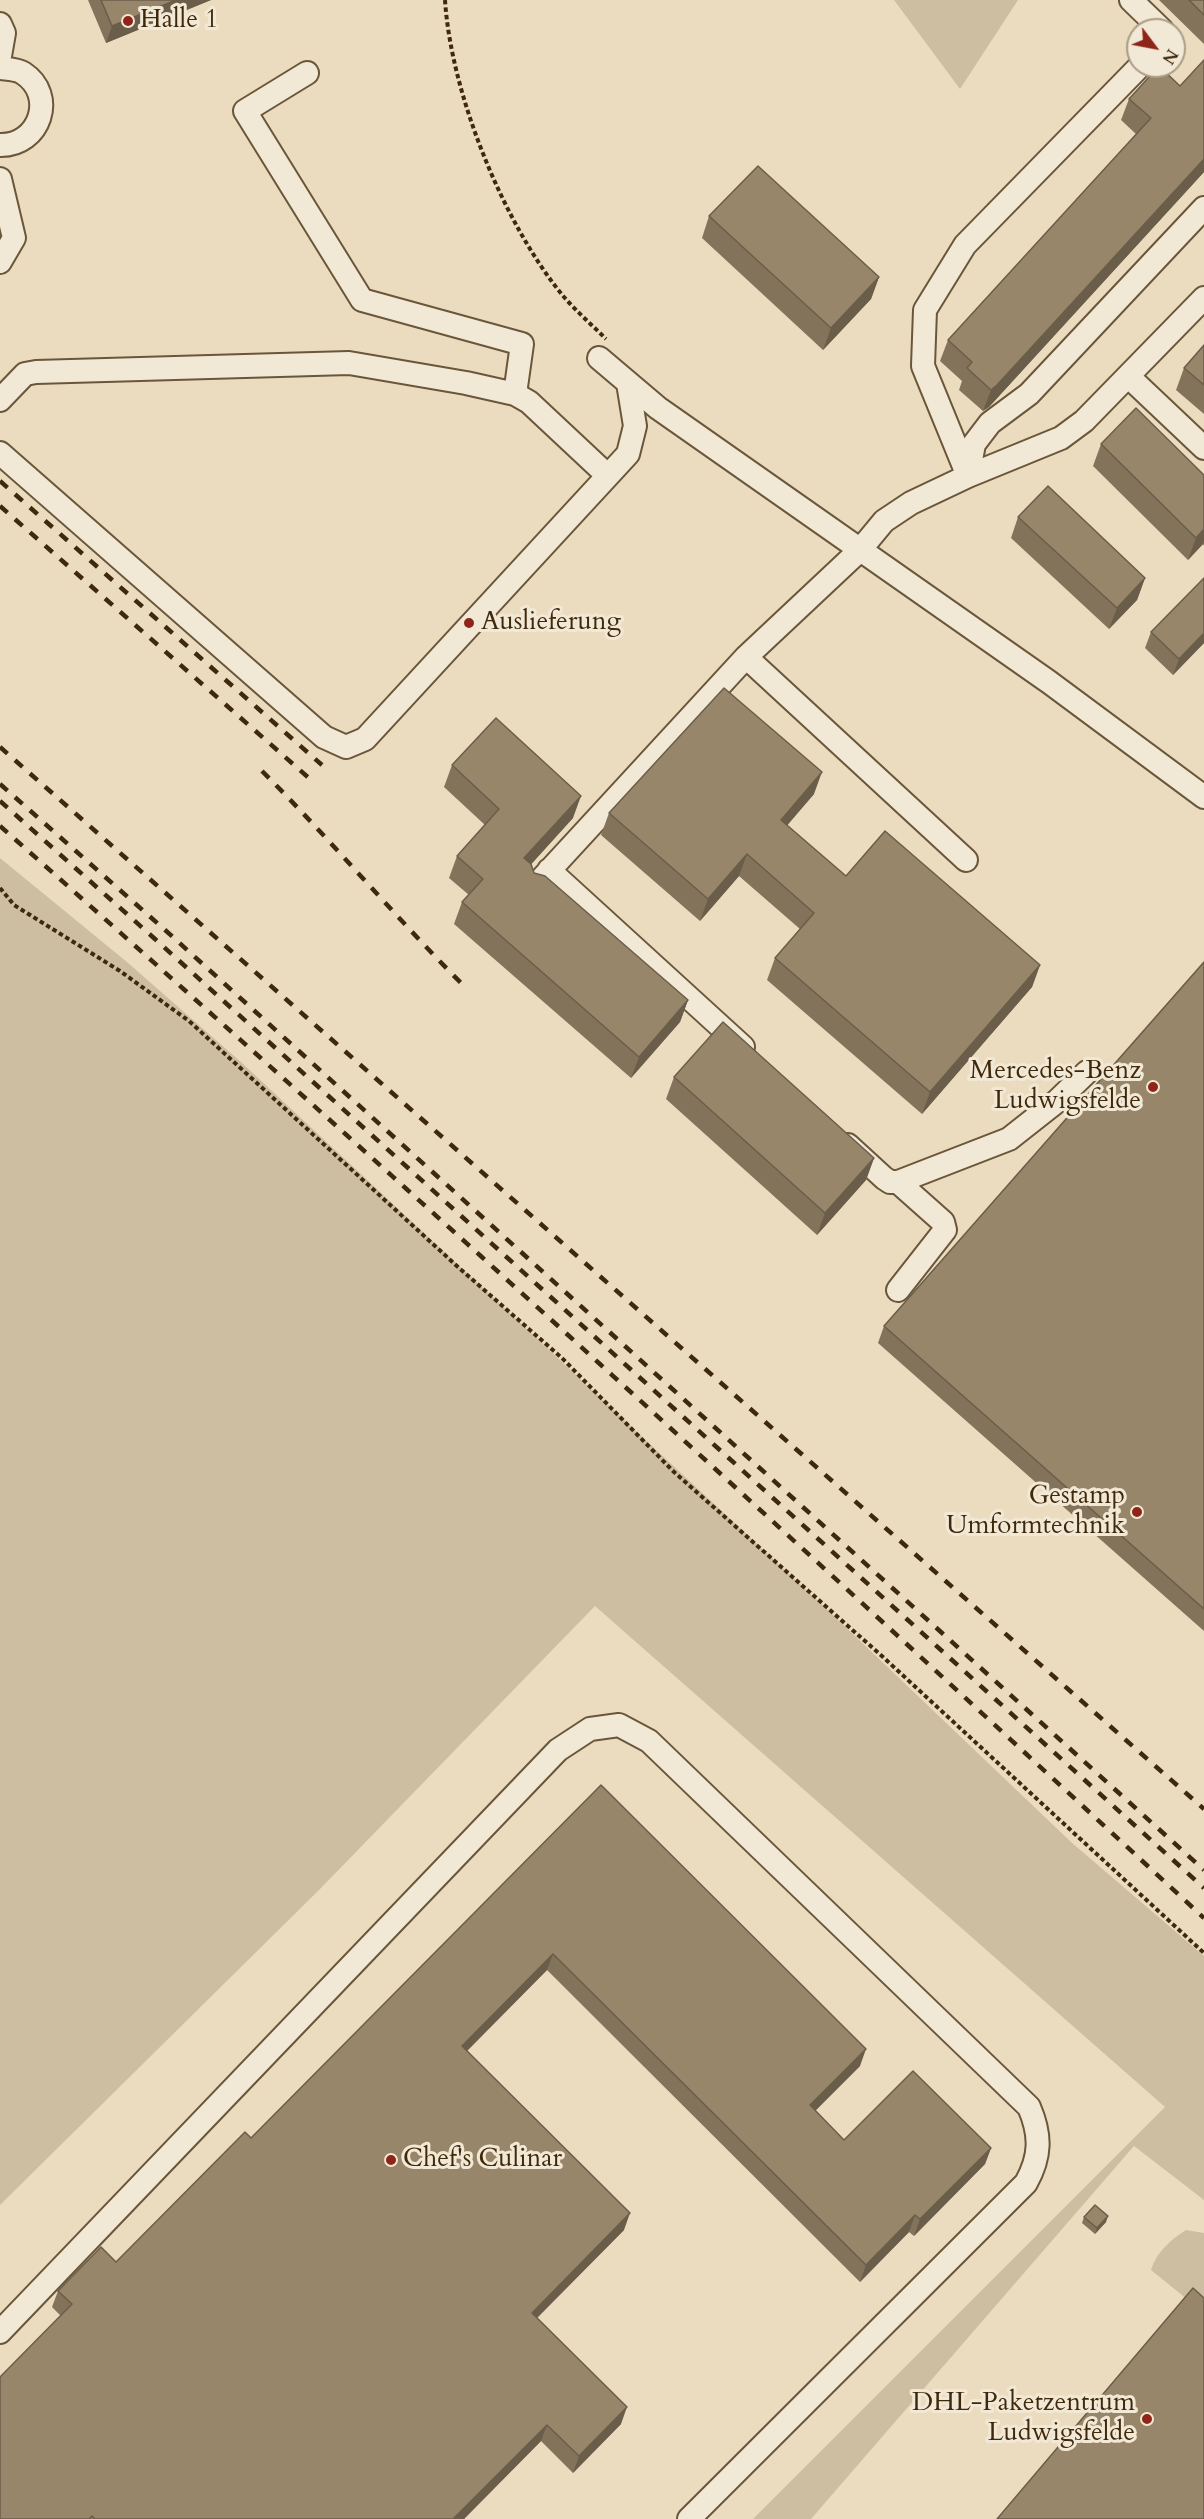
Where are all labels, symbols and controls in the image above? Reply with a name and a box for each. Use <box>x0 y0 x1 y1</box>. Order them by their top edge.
place label: Halle 1 <box>140 5 218 37</box>
marker: Halle 1 <box>121 14 135 28</box>
north arrow <box>1126 18 1186 78</box>
text: N <box>1157 45 1183 68</box>
place label: Auslieferung <box>481 607 621 639</box>
marker: Auslieferung <box>462 616 476 630</box>
place label: Mercedes-Benz Ludwigsfelde <box>970 1056 1141 1118</box>
marker: Mercedes-Benz Ludwigsfelde <box>1146 1080 1160 1094</box>
place label: Gestamp Umformtechnik <box>946 1481 1125 1542</box>
marker: Gestamp Umformtechnik <box>1130 1505 1144 1519</box>
place label: Chef's Culinar <box>403 2144 562 2176</box>
marker: Chef's Culinar <box>384 2153 398 2167</box>
place label: DHL-Paketzentrum Ludwigsfelde <box>912 2388 1135 2450</box>
marker: DHL-Paketzentrum Ludwigsfelde <box>1140 2412 1154 2426</box>

